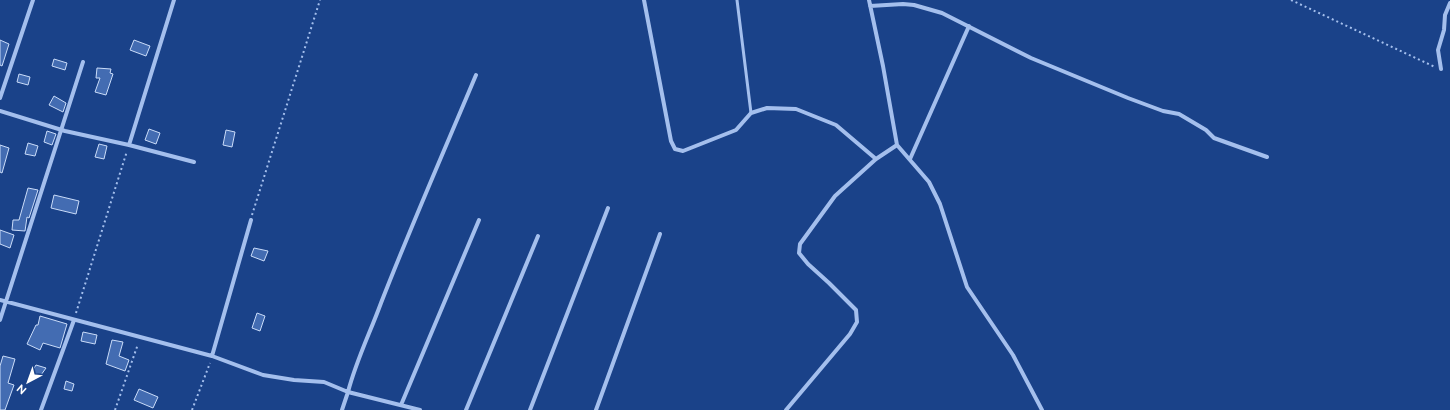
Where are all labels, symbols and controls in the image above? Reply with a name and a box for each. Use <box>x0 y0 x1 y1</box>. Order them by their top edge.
north arrow <box>8 362 48 402</box>
text: N <box>14 382 29 397</box>

